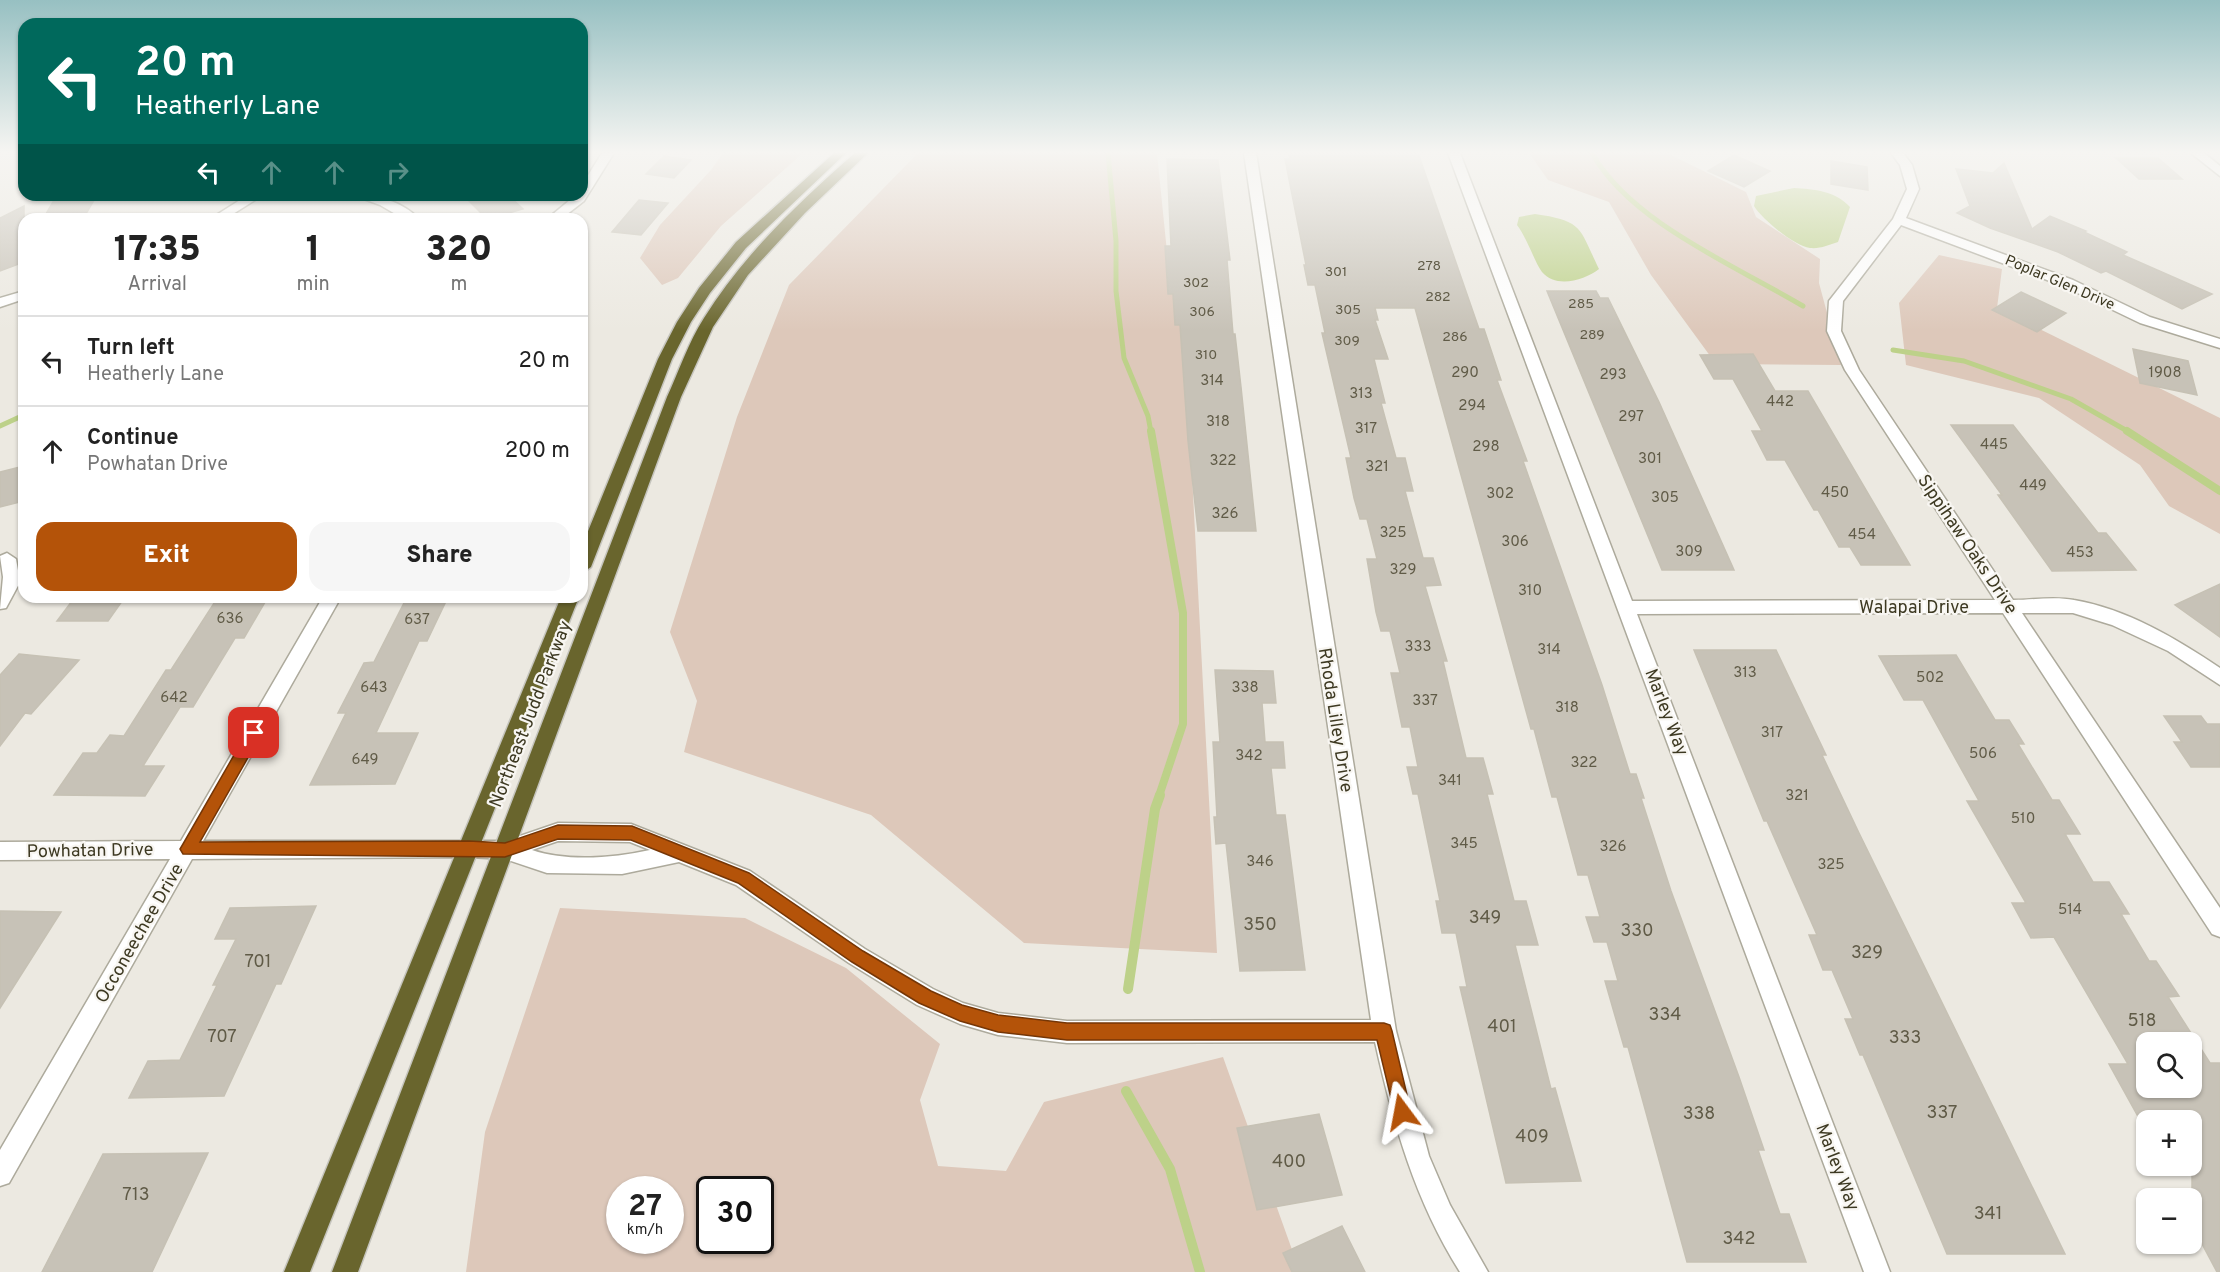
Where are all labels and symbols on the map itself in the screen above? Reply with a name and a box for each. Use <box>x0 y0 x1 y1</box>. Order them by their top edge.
street label: Poplar Glen Drive <box>2002 252 2117 315</box>
house number: 278 <box>1417 258 1441 275</box>
house number: 301 <box>1325 264 1347 281</box>
house number: 302 <box>1183 275 1209 292</box>
house number: 282 <box>1425 289 1451 306</box>
house number: 285 <box>1568 296 1594 313</box>
house number: 305 <box>1335 302 1361 319</box>
house number: 306 <box>1189 304 1215 321</box>
house number: 289 <box>1579 327 1605 344</box>
house number: 286 <box>1442 329 1468 346</box>
house number: 309 <box>1334 333 1360 350</box>
house number: 310 <box>1195 347 1217 364</box>
house number: 290 <box>1451 364 1479 383</box>
house number: 1908 <box>2148 364 2182 383</box>
house number: 293 <box>1599 366 1627 385</box>
house number: 314 <box>1200 372 1224 391</box>
house number: 313 <box>1349 385 1373 404</box>
house number: 442 <box>1766 393 1794 412</box>
house number: 294 <box>1458 397 1486 416</box>
house number: 297 <box>1618 408 1644 427</box>
house number: 318 <box>1206 413 1230 432</box>
house number: 317 <box>1355 420 1377 439</box>
house number: 445 <box>1980 436 2008 455</box>
house number: 298 <box>1472 438 1500 457</box>
house number: 301 <box>1638 450 1662 469</box>
house number: 322 <box>1209 452 1237 471</box>
house number: 321 <box>1365 458 1389 477</box>
street label: Sippihaw Oaks Drive <box>1911 471 2022 619</box>
house number: 449 <box>2019 477 2047 496</box>
house number: 450 <box>1821 484 1849 503</box>
house number: 302 <box>1486 485 1514 504</box>
house number: 305 <box>1651 489 1679 508</box>
house number: 326 <box>1212 505 1238 524</box>
house number: 325 <box>1379 524 1407 543</box>
house number: 454 <box>1848 526 1876 545</box>
house number: 306 <box>1501 533 1529 552</box>
house number: 309 <box>1675 543 1703 562</box>
house number: 453 <box>2066 544 2094 563</box>
house number: 329 <box>1390 561 1416 580</box>
house number: 310 <box>1518 582 1542 601</box>
street label: Walapai Drive <box>1859 597 1969 620</box>
house number: 636 <box>217 610 244 629</box>
house number: 637 <box>404 611 430 630</box>
street label: Northeast Judd Parkway <box>485 618 578 811</box>
house number: 333 <box>1404 638 1432 657</box>
house number: 314 <box>1537 641 1561 660</box>
street label: Rhoda Lilley Drive <box>1312 646 1357 794</box>
house number: 313 <box>1733 664 1757 683</box>
street label: Marley Way <box>1638 666 1693 759</box>
house number: 502 <box>1916 669 1944 688</box>
house number: 643 <box>360 679 388 698</box>
house number: 338 <box>1231 679 1259 698</box>
house number: 642 <box>160 689 188 708</box>
house number: 337 <box>1412 692 1438 711</box>
house number: 318 <box>1555 699 1579 718</box>
pin <box>228 707 279 758</box>
house number: 317 <box>1761 724 1783 743</box>
house number: 506 <box>1969 745 1997 764</box>
house number: 342 <box>1235 747 1263 766</box>
house number: 649 <box>352 751 379 770</box>
house number: 322 <box>1570 754 1598 773</box>
house number: 341 <box>1438 772 1462 791</box>
house number: 321 <box>1785 787 1809 806</box>
house number: 510 <box>2011 810 2035 829</box>
house number: 345 <box>1450 835 1478 854</box>
house number: 326 <box>1600 838 1626 857</box>
street label: Powhatan Drive <box>26 839 154 864</box>
house number: 346 <box>1246 853 1274 872</box>
house number: 325 <box>1817 856 1845 875</box>
street label: Occoneechee Drive <box>91 860 190 1008</box>
house number: 514 <box>2058 901 2082 920</box>
house number: 349 <box>1469 907 1501 930</box>
house number: 350 <box>1243 914 1277 937</box>
house number: 330 <box>1620 920 1654 943</box>
house number: 329 <box>1851 942 1883 965</box>
house number: 701 <box>244 951 272 974</box>
house number: 334 <box>1649 1004 1681 1027</box>
house number: 518 <box>2128 1010 2156 1033</box>
house number: 401 <box>1487 1016 1517 1039</box>
house number: 707 <box>207 1026 237 1049</box>
house number: 333 <box>1889 1027 1921 1050</box>
position arrow <box>1370 1080 1434 1144</box>
house number: 337 <box>1927 1102 1957 1125</box>
house number: 338 <box>1683 1103 1715 1126</box>
street label: Marley Way <box>1809 1121 1864 1214</box>
house number: 409 <box>1515 1126 1549 1149</box>
house number: 400 <box>1272 1151 1306 1174</box>
speed limit sign: 30 <box>696 1176 774 1254</box>
house number: 713 <box>122 1184 150 1207</box>
house number: 341 <box>1974 1203 2002 1226</box>
house number: 342 <box>1722 1228 1756 1251</box>

